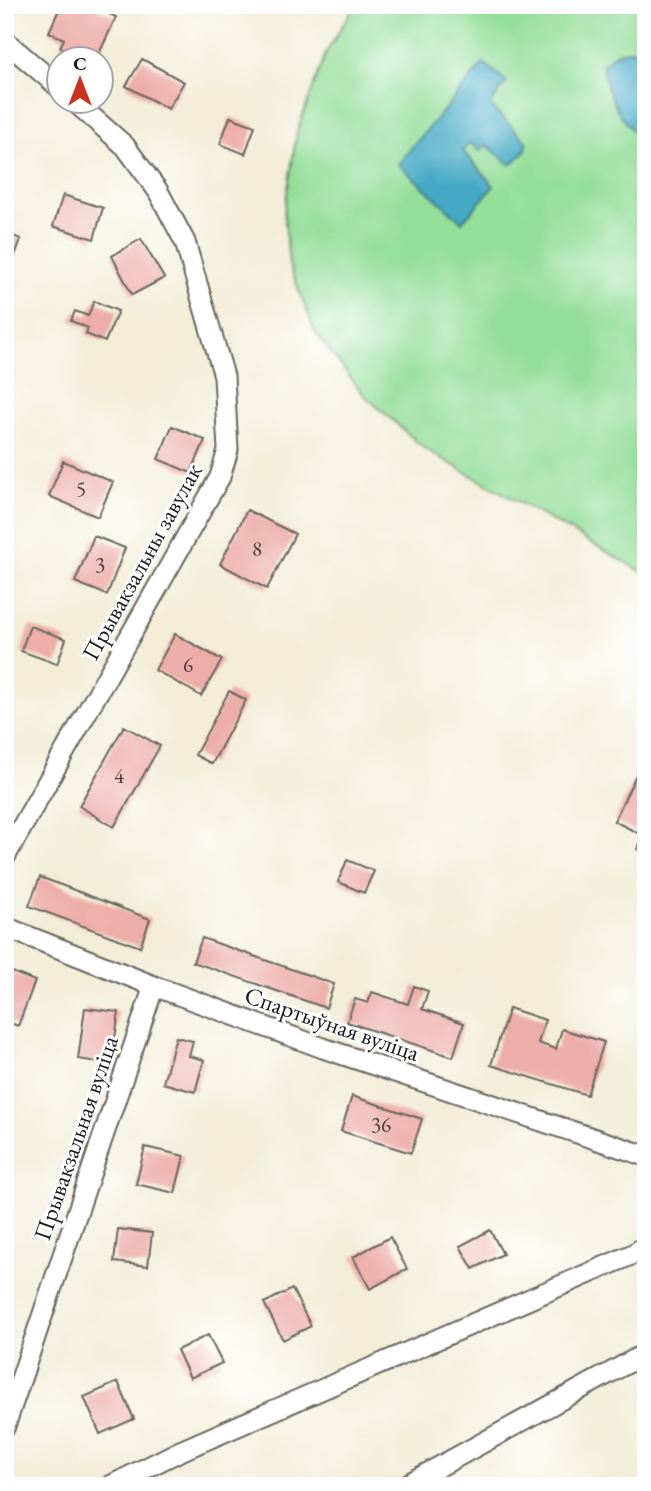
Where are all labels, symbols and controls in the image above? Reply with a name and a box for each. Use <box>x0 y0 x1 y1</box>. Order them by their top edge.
north arrow <box>46 46 116 116</box>
text: С <box>73 51 87 76</box>
street label: Прывакзальны завулак <box>75 457 209 666</box>
house number: 5 <box>76 475 86 502</box>
house number: 8 <box>252 535 262 562</box>
house number: 3 <box>95 551 105 578</box>
house number: 6 <box>183 651 193 678</box>
house number: 4 <box>114 762 125 789</box>
street label: Спартыўная вуліца <box>241 979 424 1068</box>
street label: Прывакзальная вуліца <box>26 1031 125 1244</box>
house number: 36 <box>371 1111 391 1138</box>

